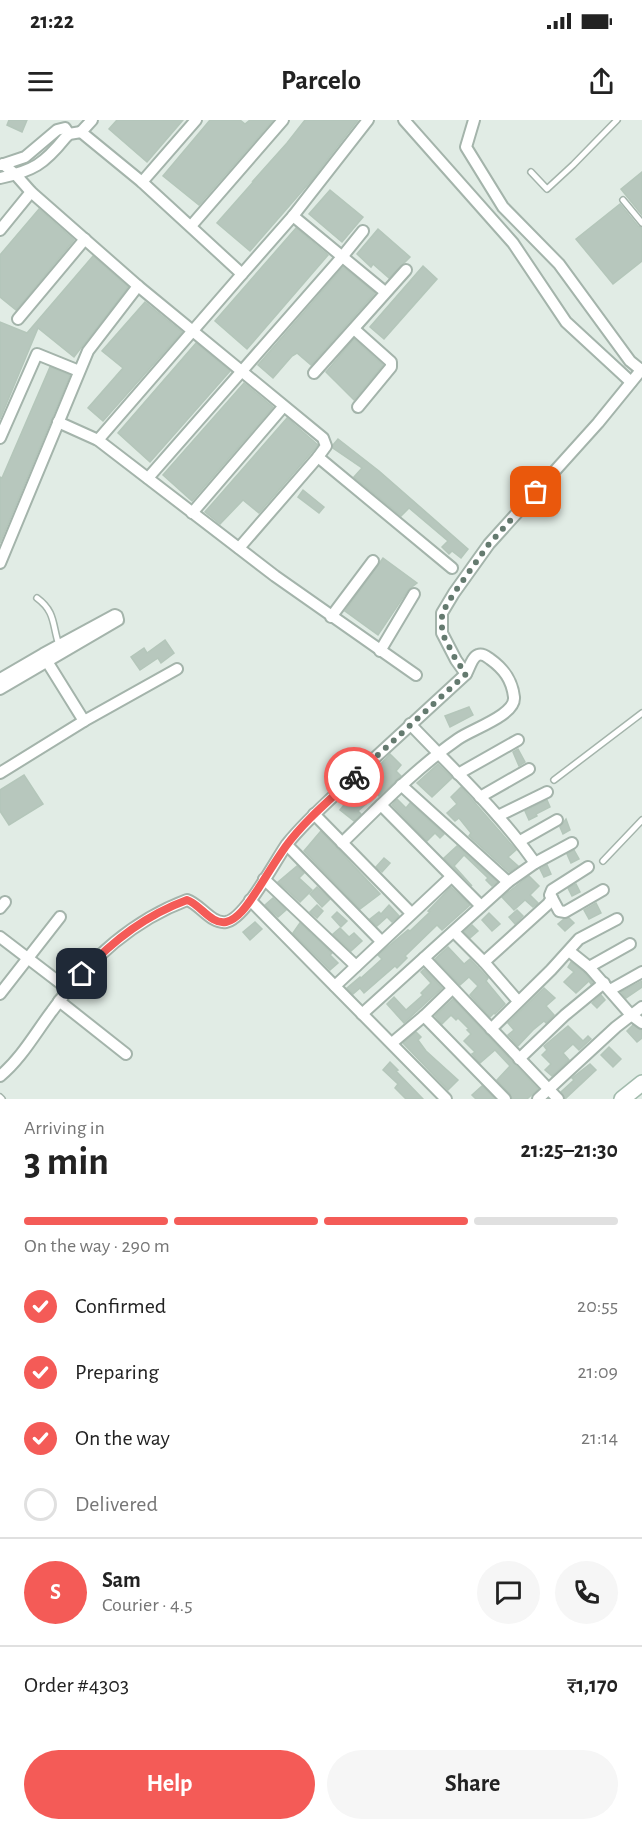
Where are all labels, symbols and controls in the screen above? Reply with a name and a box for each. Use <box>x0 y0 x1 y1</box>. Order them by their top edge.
text: 21:22 <box>30 10 74 32</box>
icon: menu <box>24 65 57 98</box>
icon: share <box>585 65 618 98</box>
text: Parcelo <box>281 67 361 94</box>
pin <box>510 466 561 517</box>
icon: bag <box>519 475 552 508</box>
courier <box>324 747 384 807</box>
icon: bike <box>338 761 371 794</box>
pin <box>56 948 107 999</box>
icon: home <box>65 957 98 990</box>
text: Arriving in <box>24 1118 105 1138</box>
text: 21:25–21:30 <box>520 1139 618 1161</box>
text: 3 min <box>24 1143 109 1182</box>
text: On the way · 290 m <box>24 1236 170 1256</box>
icon: check <box>24 1290 57 1323</box>
text: Confirmed <box>75 1295 166 1317</box>
text: 20:55 <box>577 1296 618 1316</box>
icon: check <box>24 1356 57 1389</box>
text: Preparing <box>75 1361 159 1383</box>
text: 21:09 <box>577 1362 618 1382</box>
icon: check <box>24 1422 57 1455</box>
text: On the way <box>75 1427 170 1449</box>
text: 21:14 <box>581 1428 618 1448</box>
text: Delivered <box>75 1493 158 1515</box>
button: chat <box>477 1561 540 1624</box>
button: phone <box>555 1561 618 1624</box>
text: Sam <box>102 1569 141 1591</box>
text: S <box>50 1581 61 1603</box>
text: Courier · 4.5 <box>102 1595 193 1615</box>
text: Order #4303 <box>24 1674 129 1696</box>
text: ₹1,170 <box>567 1674 618 1696</box>
button: Help <box>24 1750 315 1819</box>
button: Share <box>327 1750 618 1819</box>

